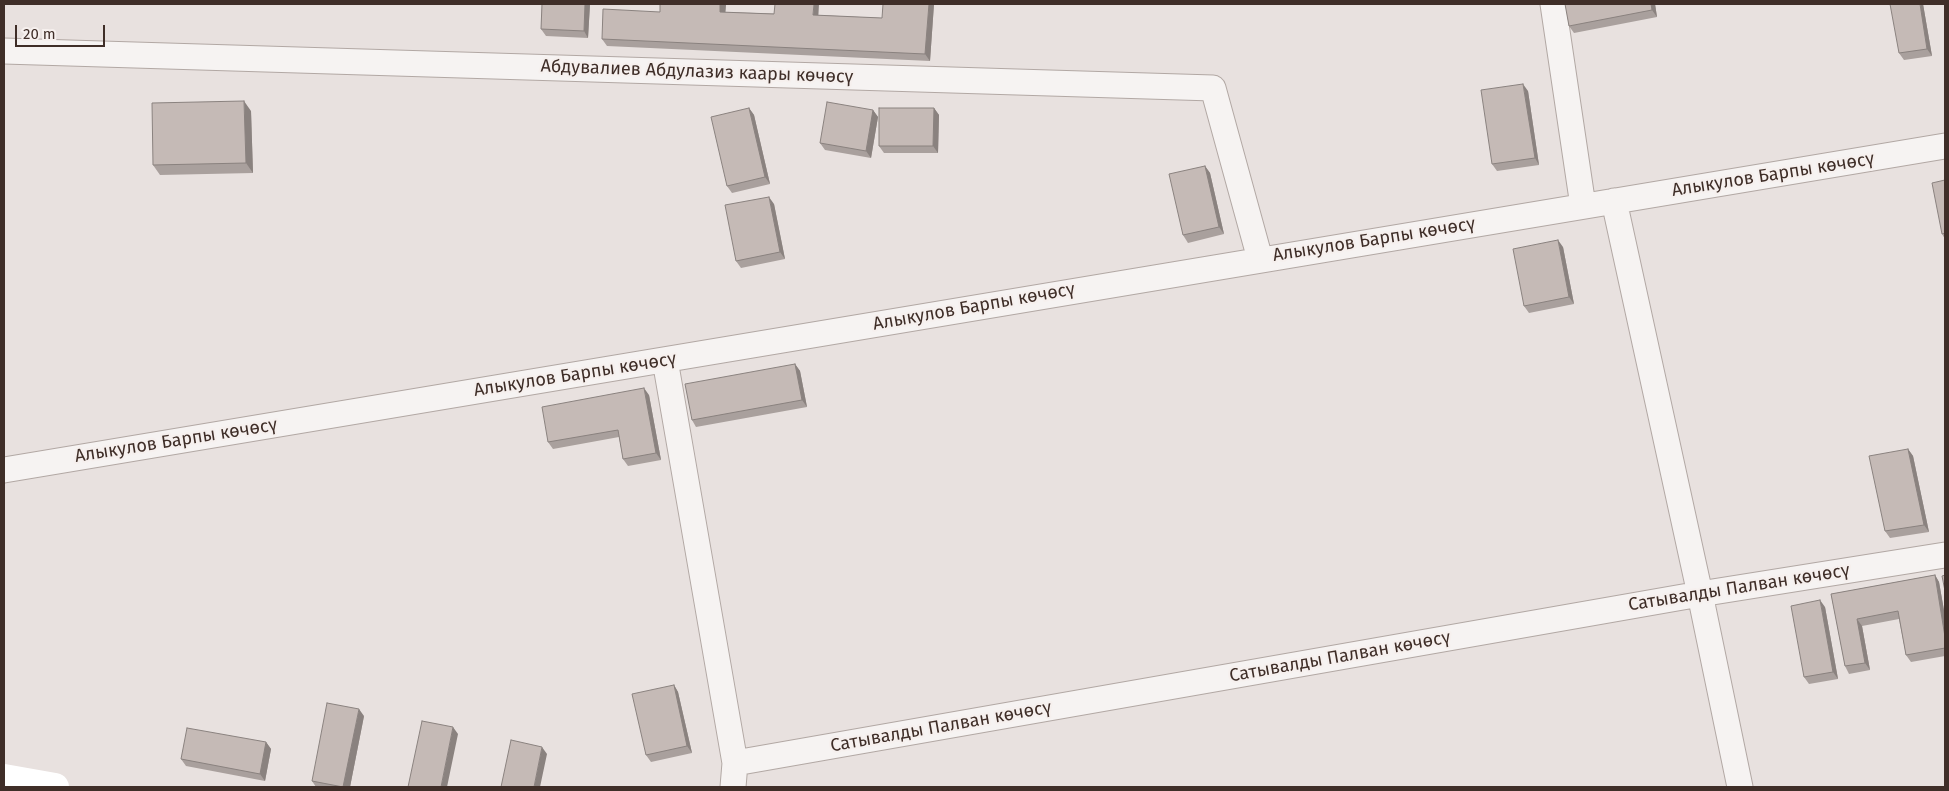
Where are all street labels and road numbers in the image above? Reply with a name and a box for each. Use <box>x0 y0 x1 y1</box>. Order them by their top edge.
street label: Абдувалиев Абдулазиз каары көчөсү <box>540 56 854 88</box>
street label: Алыкулов Барпы көчөсү <box>1670 148 1876 202</box>
street label: Алыкулов Барпы көчөсү <box>1271 213 1477 267</box>
street label: Алыкулов Барпы көчөсү <box>871 279 1077 335</box>
street label: Алыкулов Барпы көчөсү <box>472 348 678 402</box>
street label: Алыкулов Барпы көчөсү <box>73 414 279 468</box>
street label: Сатывалды Палван көчөсү <box>1627 560 1851 616</box>
street label: Сатывалды Палван көчөсү <box>1228 627 1452 687</box>
street label: Сатывалды Палван көчөсү <box>829 697 1053 757</box>

